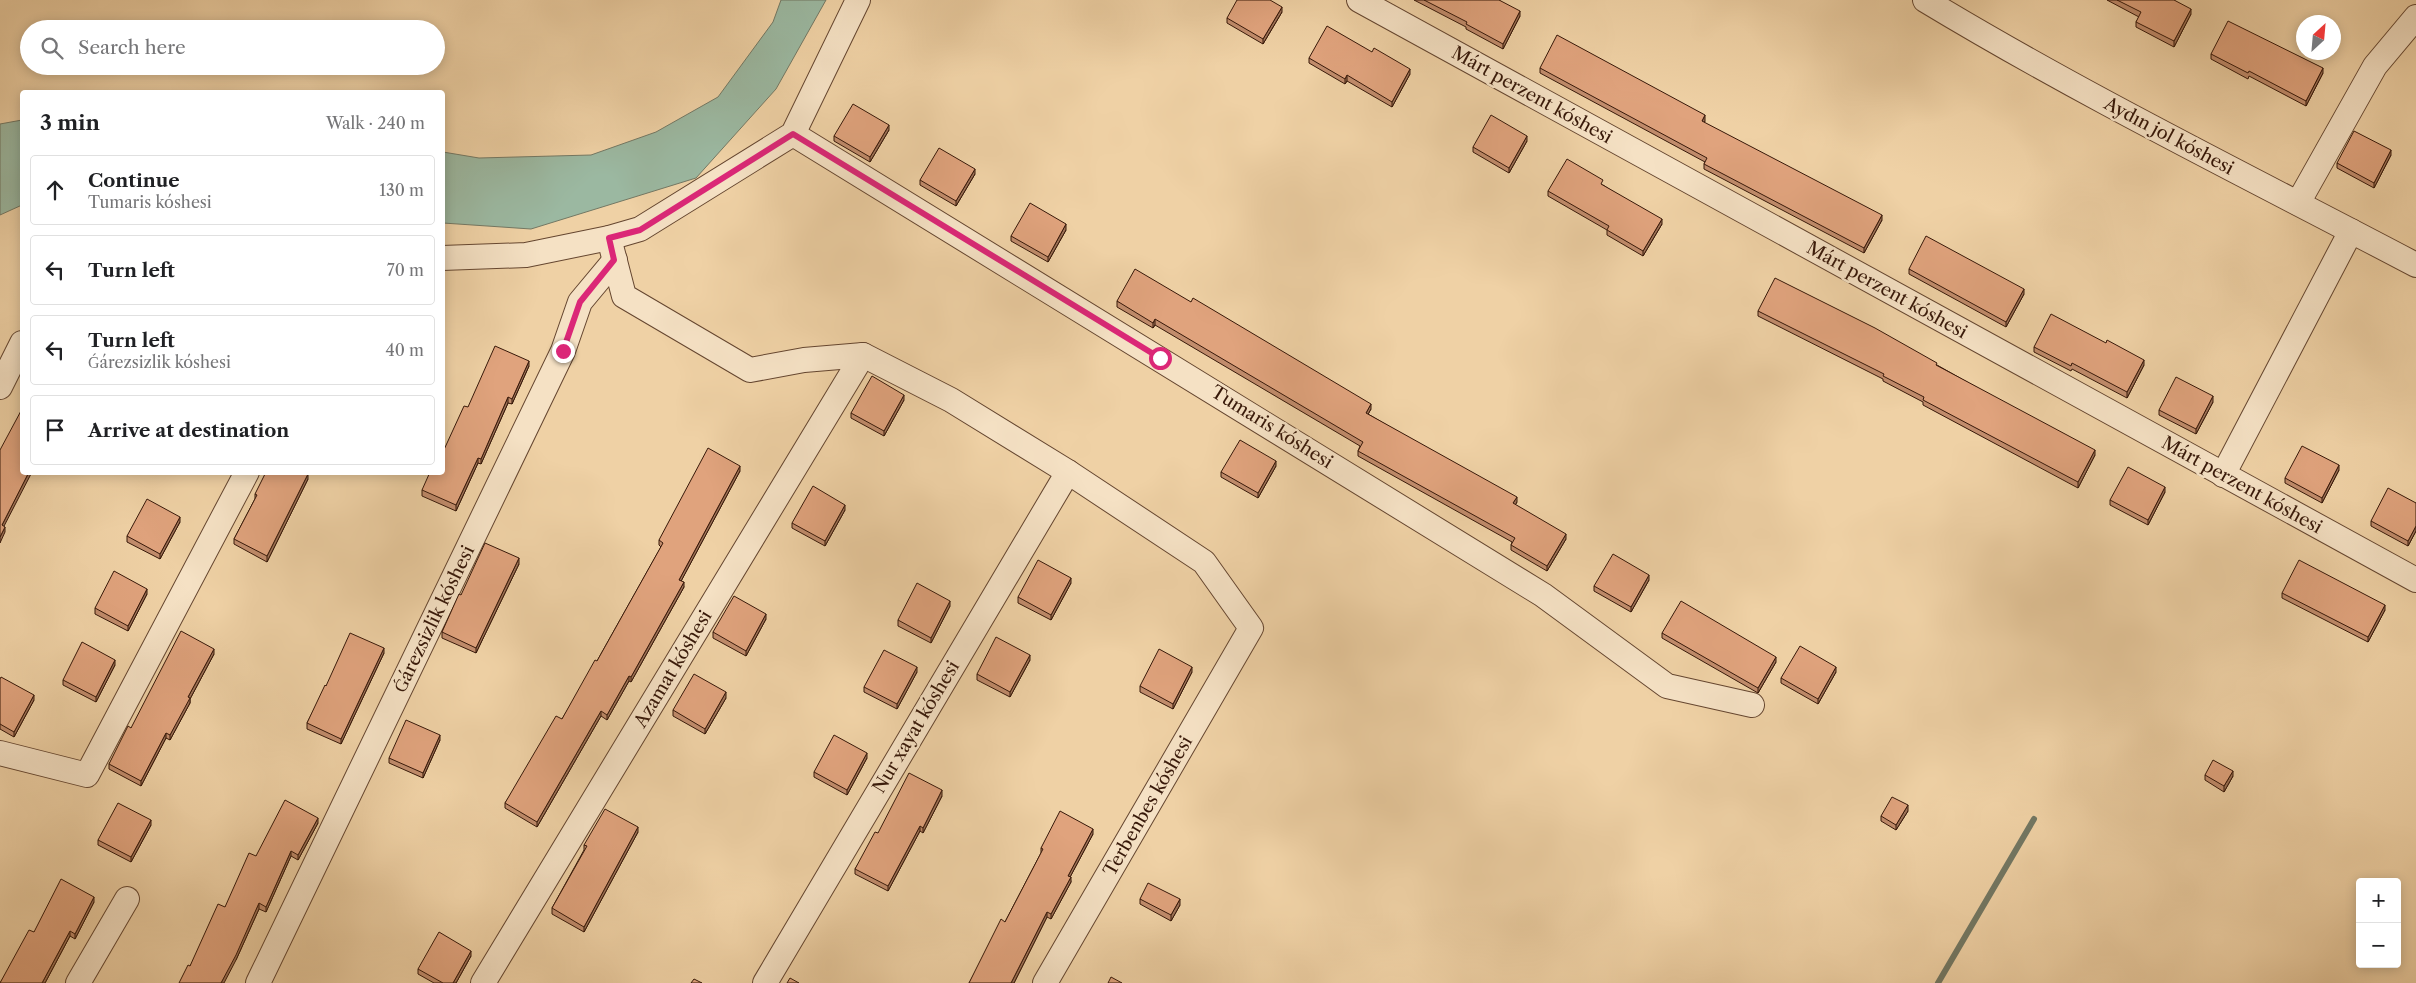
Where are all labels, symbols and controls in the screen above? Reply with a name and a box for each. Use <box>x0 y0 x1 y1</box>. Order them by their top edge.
north arrow <box>2296 15 2341 60</box>
search box <box>20 20 445 75</box>
icon: search <box>38 34 66 62</box>
text: Search here <box>78 36 186 59</box>
street label: Márt perzent kóshesi <box>1448 42 1617 149</box>
street label: Aydın jol kóshesi <box>2099 92 2238 180</box>
text: 3 min <box>40 110 100 135</box>
text: Walk · 240 m <box>326 113 425 133</box>
text: Continue <box>88 169 180 192</box>
icon: ahead <box>41 176 69 204</box>
text: 130 m <box>379 180 424 200</box>
text: Tumaris kóshesi <box>88 192 212 212</box>
street label: Márt perzent kóshesi <box>1803 237 1972 344</box>
icon: left <box>41 256 69 284</box>
text: Turn left <box>88 259 175 282</box>
text: 70 m <box>387 260 424 280</box>
text: Turn left <box>88 329 175 352</box>
icon: left <box>41 336 69 364</box>
text: 40 m <box>385 340 424 360</box>
route end <box>552 340 575 363</box>
route start <box>1149 347 1172 370</box>
text: Ǵárezsizlik kóshesi <box>88 352 231 372</box>
street label: Tumaris kóshesi <box>1207 381 1337 473</box>
icon: arrive <box>41 416 69 444</box>
text: Arrive at destination <box>88 419 289 442</box>
street label: Márt perzent kóshesi <box>2158 432 2327 539</box>
street label: Ǵárezsizlik kóshesi <box>389 541 479 696</box>
street label: Azamat kóshesi <box>629 606 717 732</box>
street label: Nur xayat kóshesi <box>868 656 964 797</box>
street label: Terbenbes kóshesi <box>1099 731 1197 880</box>
map controls <box>2356 878 2401 968</box>
button: + <box>2356 878 2401 923</box>
button: − <box>2356 923 2401 968</box>

